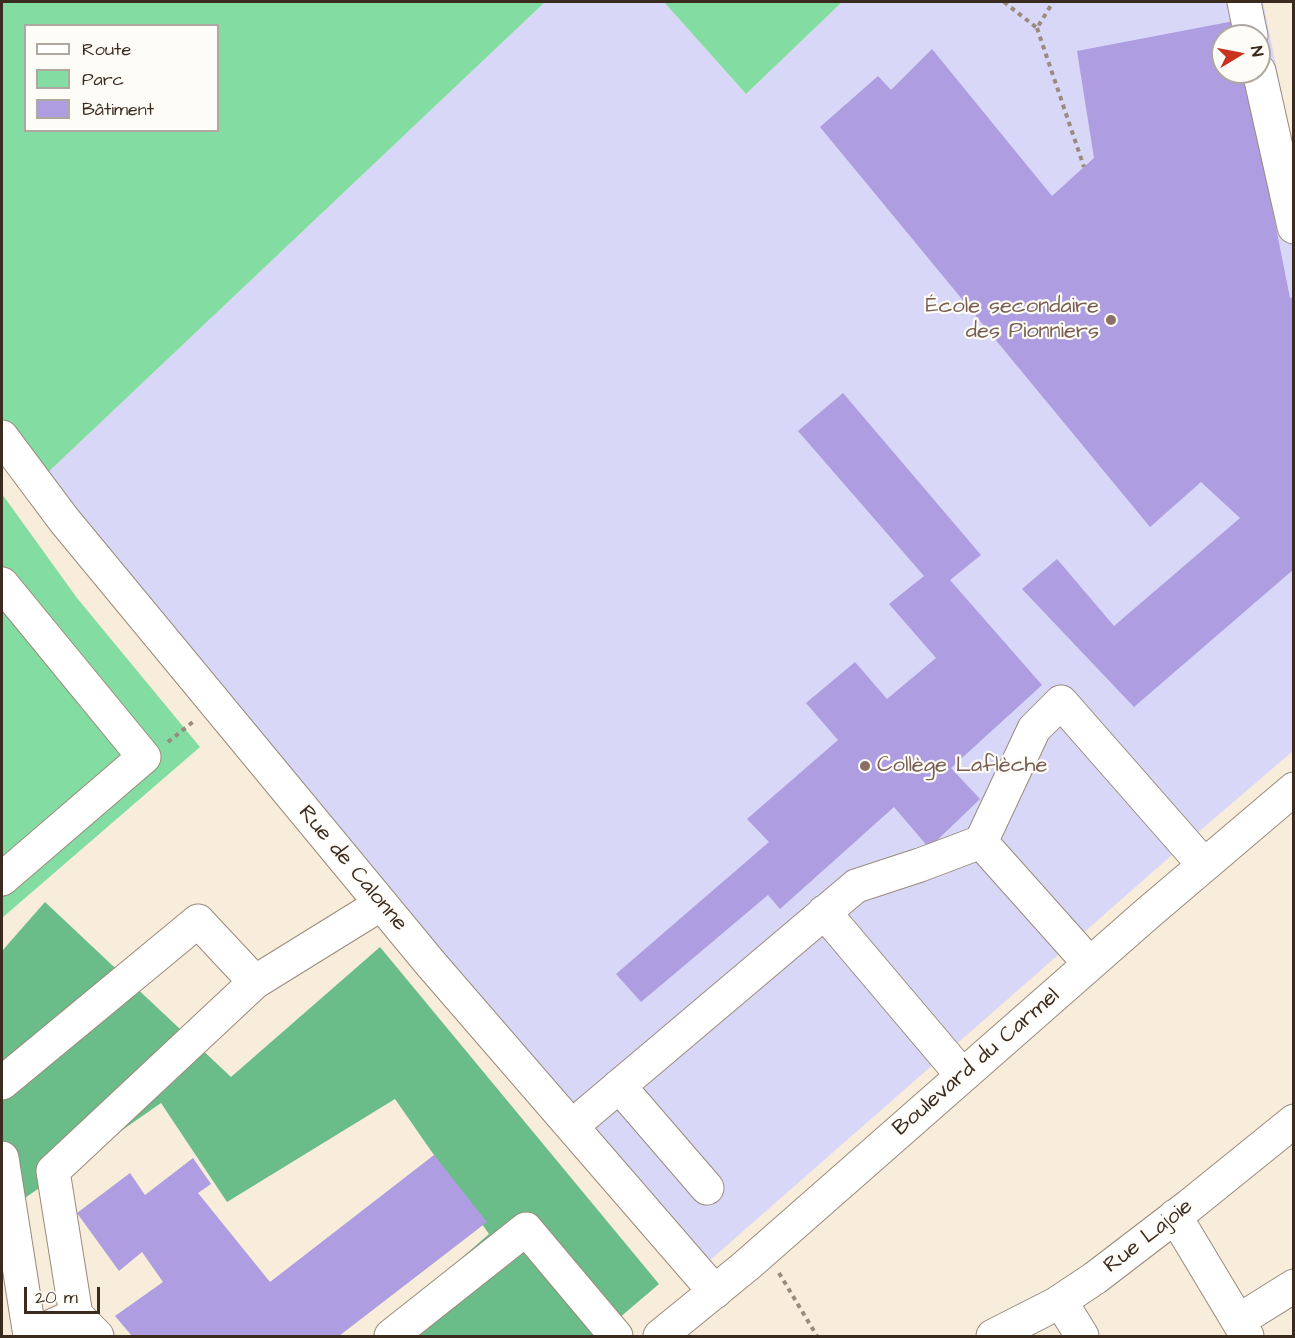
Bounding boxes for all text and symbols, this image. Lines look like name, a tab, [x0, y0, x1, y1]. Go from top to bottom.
legend	[24, 24, 219, 132]
north arrow	[1211, 24, 1271, 84]
text: Route	[82, 37, 131, 62]
text: N	[1245, 44, 1268, 58]
text: Parc	[82, 67, 124, 92]
text: Bâtiment	[82, 97, 154, 122]
place label: École secondaire des Pionniers	[925, 294, 1099, 346]
marker: École secondaire des Pionniers	[1104, 313, 1118, 327]
place label: Collège Laflèche	[877, 753, 1047, 779]
marker: Collège Laflèche	[858, 759, 872, 773]
street label: Rue de Calonne	[292, 801, 412, 937]
street label: Boulevard du Carmel	[888, 983, 1066, 1143]
street label: Rue Lajoie	[1099, 1194, 1199, 1280]
scale bar	[27, 1275, 104, 1313]
text: 20 m	[35, 1285, 78, 1310]

